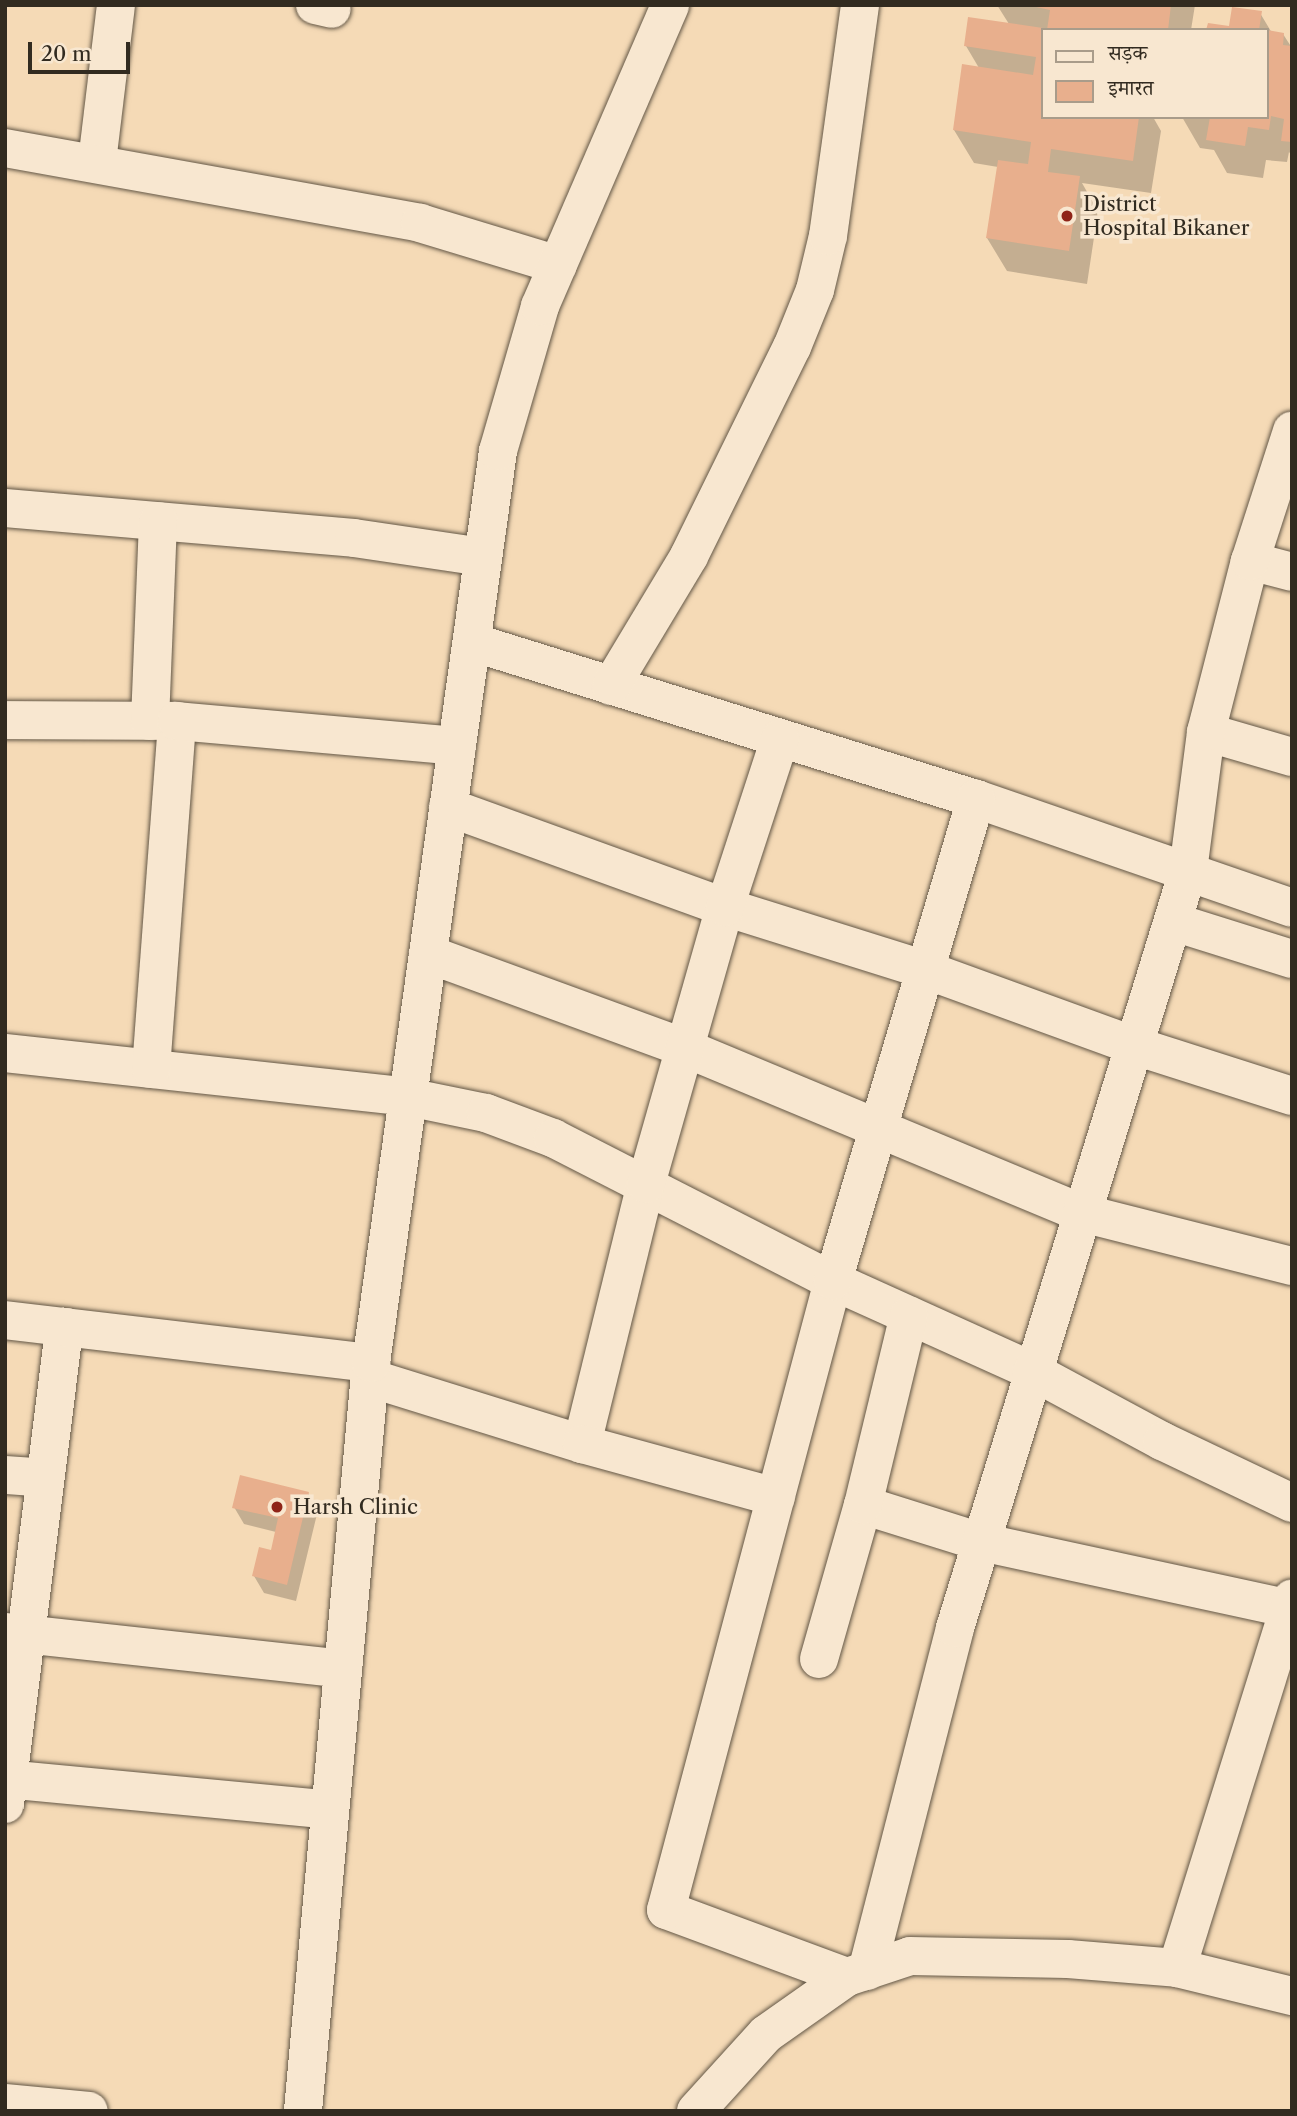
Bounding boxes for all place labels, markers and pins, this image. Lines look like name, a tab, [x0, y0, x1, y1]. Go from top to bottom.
place label: District Hospital Bikaner	[1083, 191, 1250, 241]
marker: District Hospital Bikaner	[1057, 206, 1077, 226]
place label: Harsh Clinic	[293, 1494, 418, 1520]
marker: Harsh Clinic	[267, 1497, 287, 1517]

